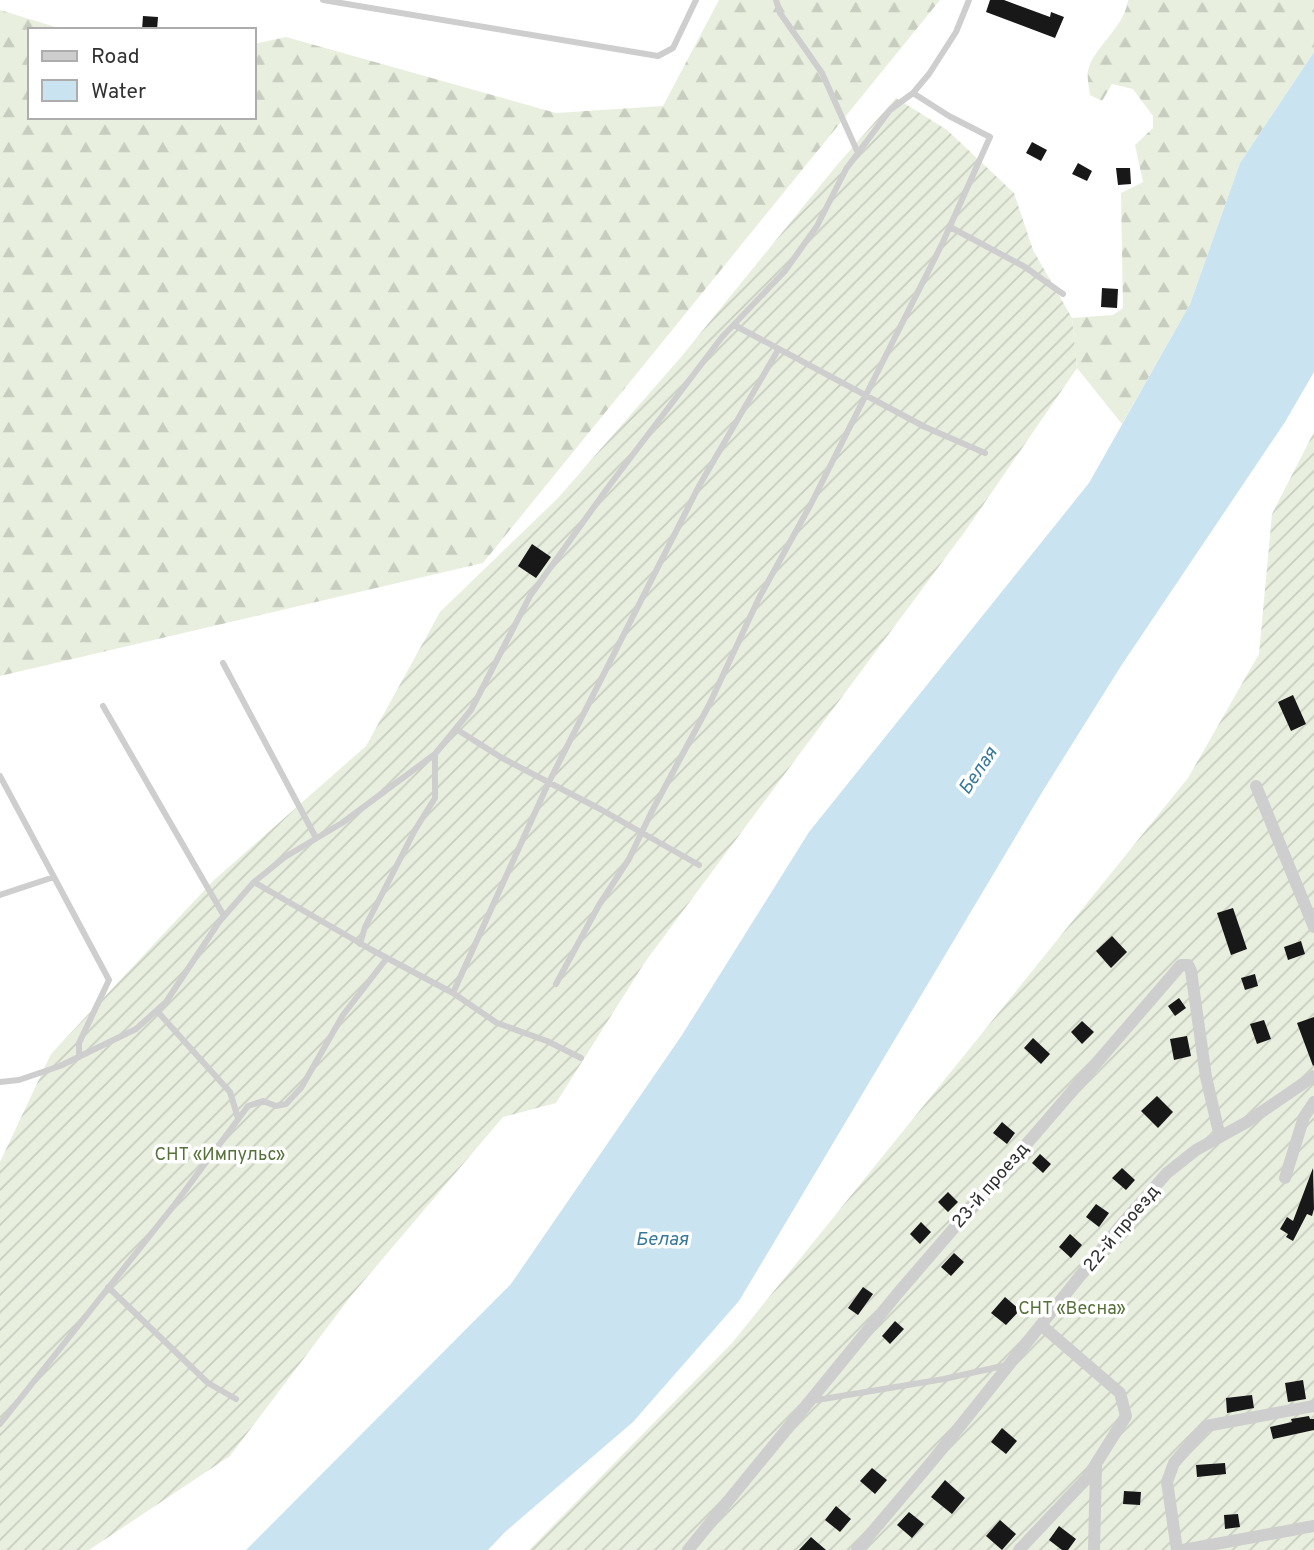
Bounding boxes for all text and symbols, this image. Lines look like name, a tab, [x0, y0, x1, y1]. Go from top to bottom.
legend	[28, 28, 256, 119]
text: Road	[91, 44, 140, 71]
text: Water	[91, 79, 146, 106]
water label: Белая	[954, 742, 1004, 800]
street label: 23-й проезд	[948, 1138, 1035, 1234]
park label: СНТ «Импульс»	[155, 1144, 285, 1167]
street label: 22-й проезд	[1079, 1181, 1165, 1277]
water label: Белая	[636, 1228, 690, 1252]
park label: СНТ «Весна»	[1018, 1298, 1126, 1321]

